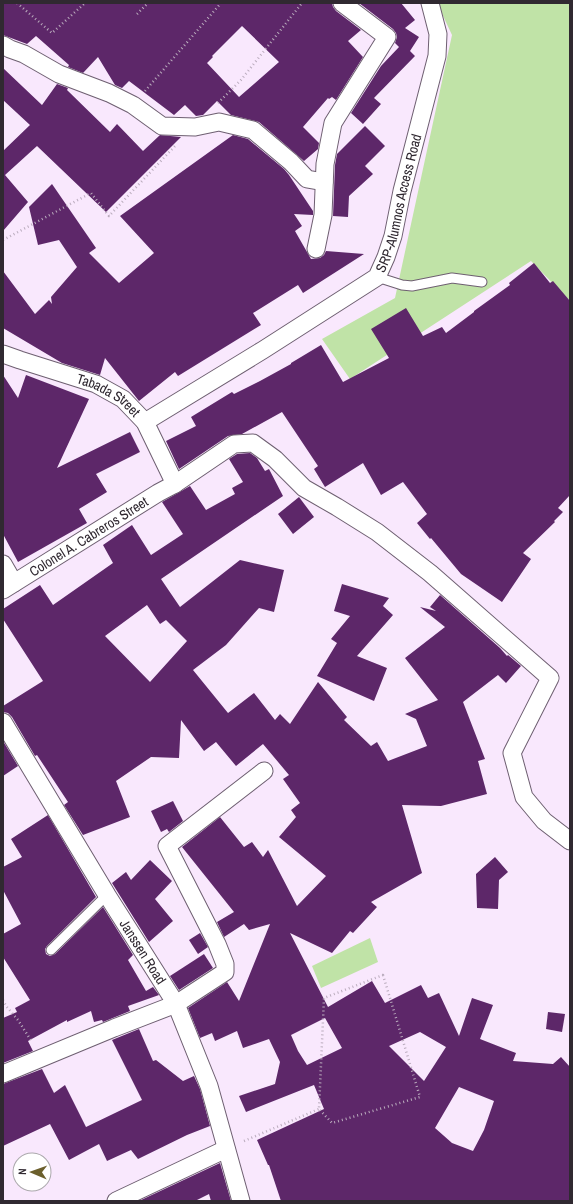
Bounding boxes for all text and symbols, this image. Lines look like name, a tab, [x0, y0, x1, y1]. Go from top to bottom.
street label: SRP-Alumnos Access Road	[371, 132, 425, 275]
street label: Tabada Street	[75, 370, 144, 421]
street label: Colonel A. Cabreros Street	[26, 493, 151, 580]
street label: Janssen Road	[116, 916, 170, 988]
north arrow	[12, 1152, 52, 1192]
text: N	[15, 1168, 29, 1175]

